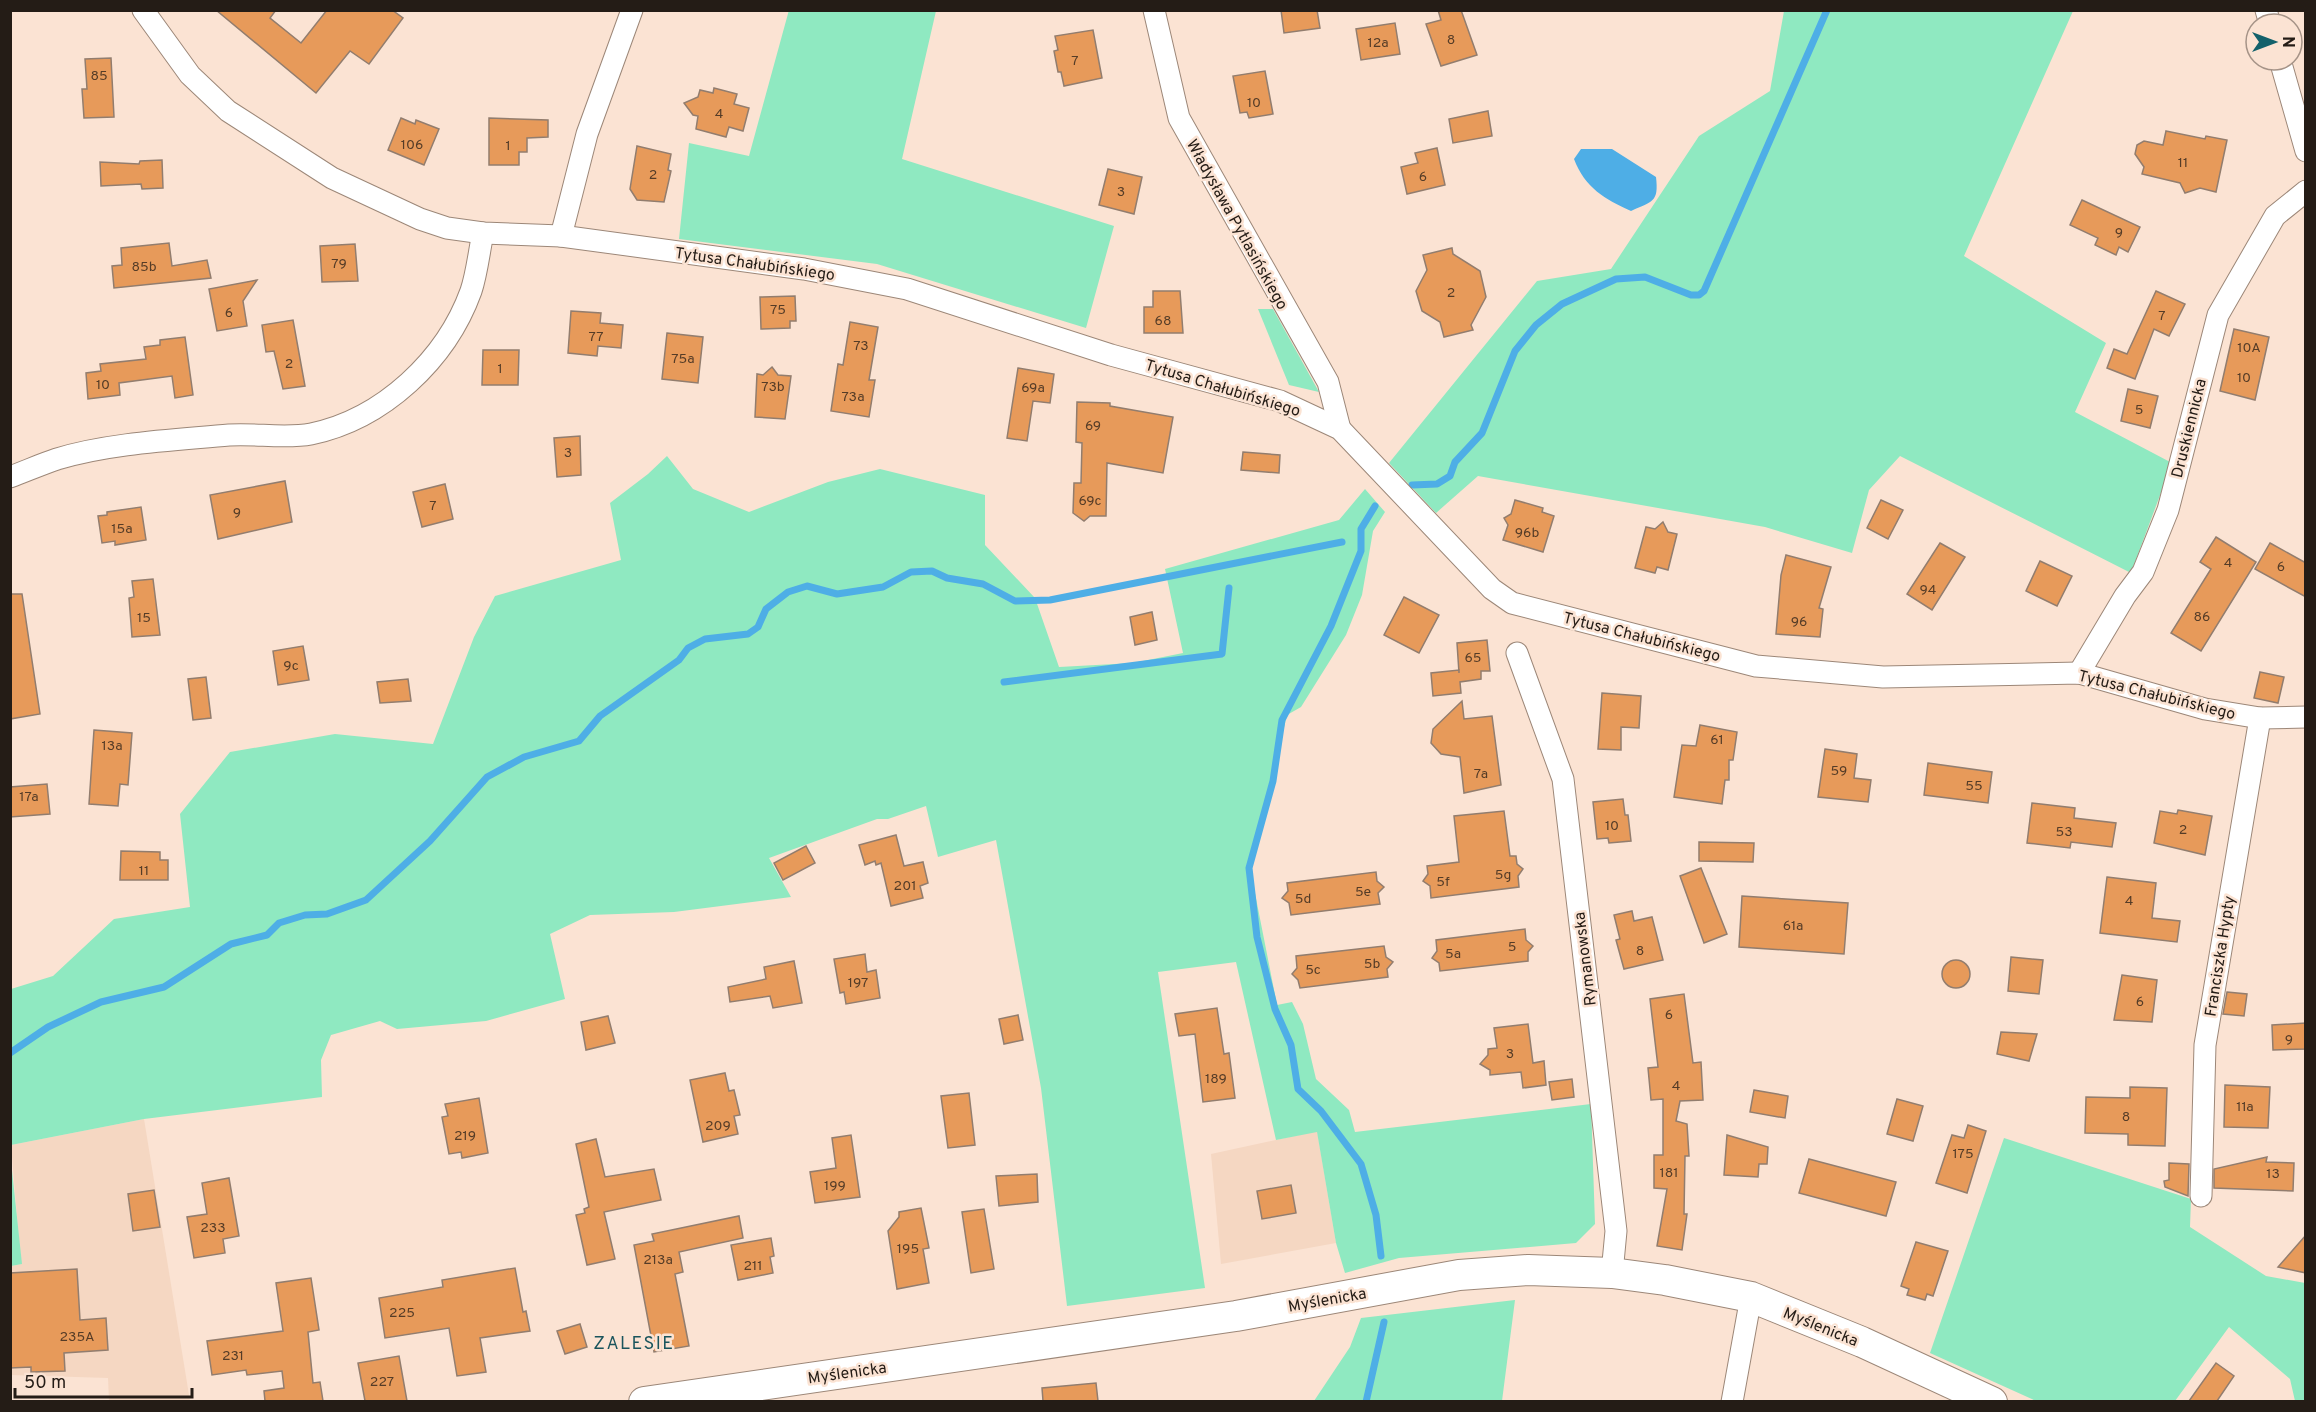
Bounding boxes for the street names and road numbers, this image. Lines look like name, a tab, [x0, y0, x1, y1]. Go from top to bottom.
street label: Władysława Pytlasińskiego	[1181, 136, 1292, 314]
street label: Tytusa Chałubińskiego	[673, 244, 836, 286]
street label: Tytusa Chałubińskiego	[1142, 356, 1303, 422]
street label: Druskiennicka	[2168, 377, 2212, 480]
street label: Tytusa Chałubińskiego	[1561, 609, 1722, 667]
street label: Tytusa Chałubińskiego	[2076, 667, 2237, 725]
street label: Franciszka Hypty	[2202, 894, 2240, 1018]
street label: Rymanowska	[1570, 911, 1602, 1007]
street label: Myślenicka	[1287, 1284, 1368, 1318]
street label: Myślenicka	[1780, 1304, 1861, 1352]
street label: Myślenicka	[807, 1359, 888, 1389]

